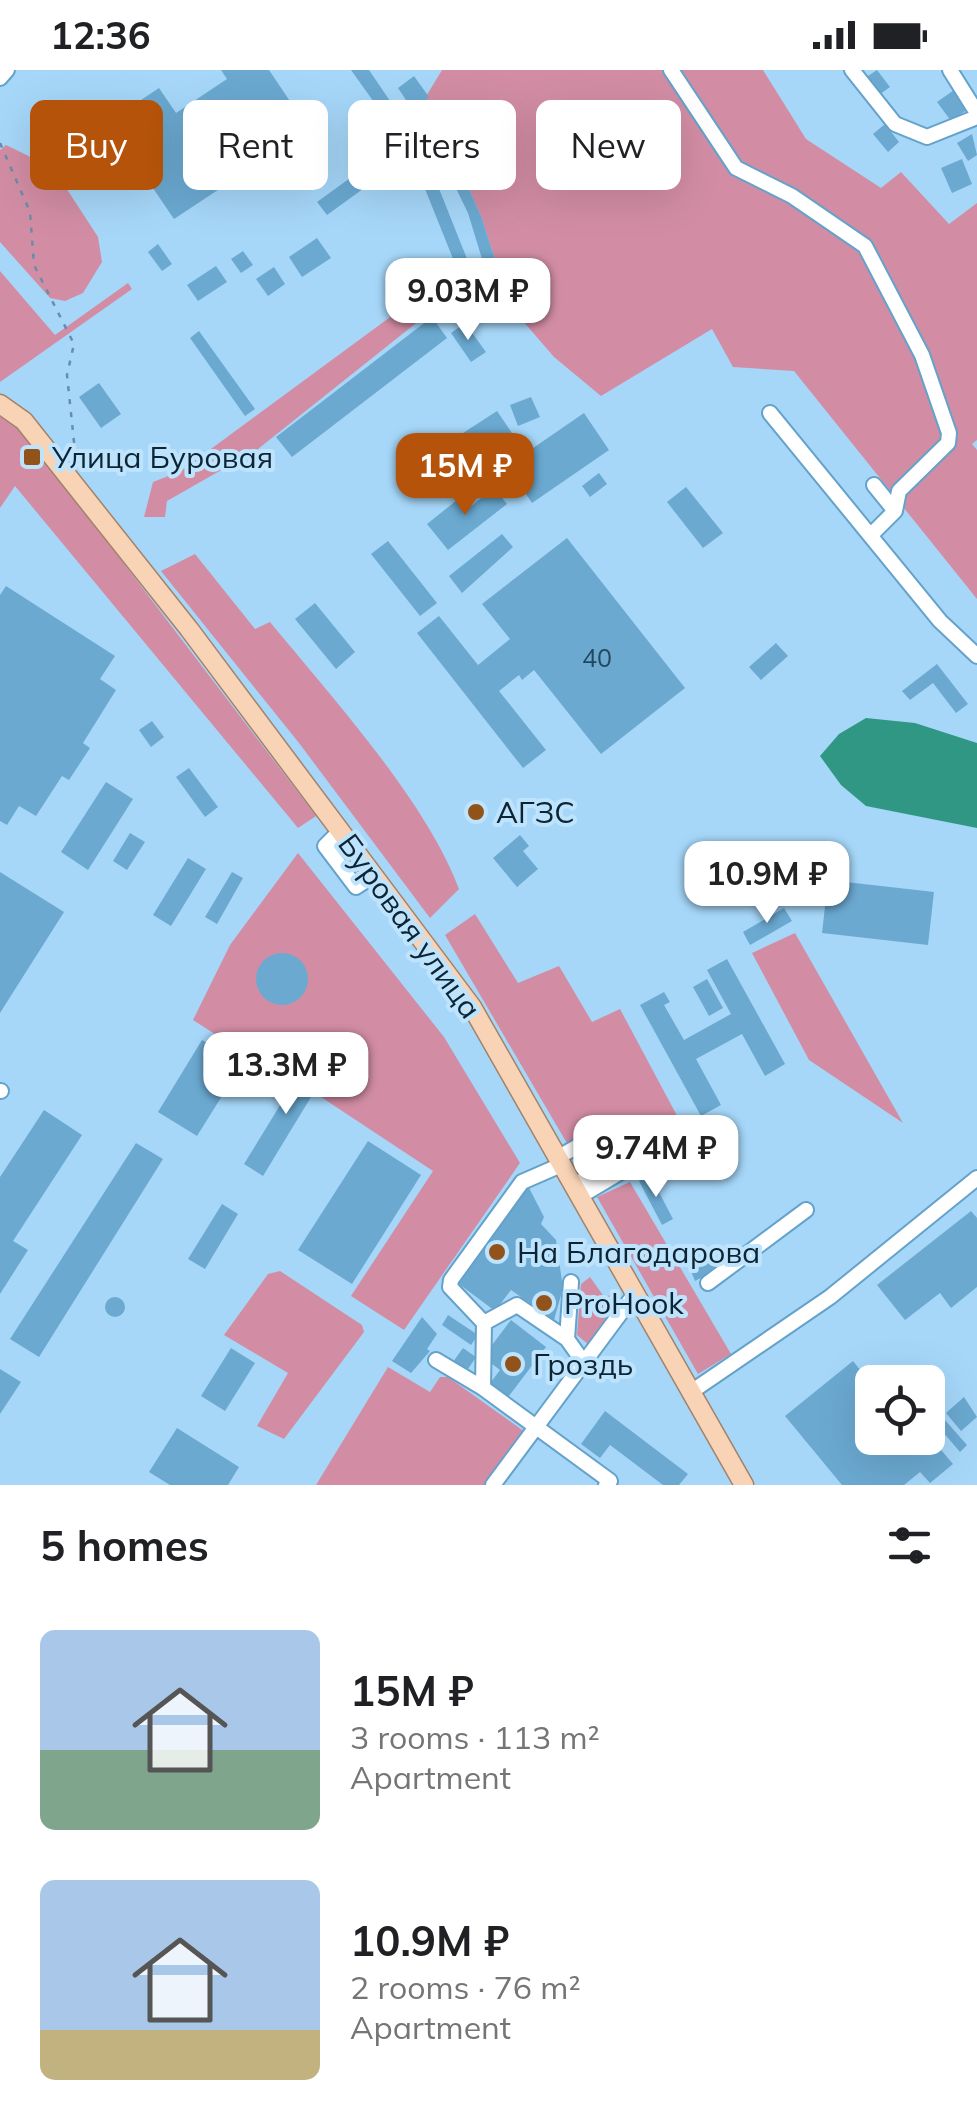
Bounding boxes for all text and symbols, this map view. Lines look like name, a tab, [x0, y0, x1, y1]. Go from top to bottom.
text: 12:36	[50, 11, 151, 59]
chip: Buy	[30, 100, 163, 190]
chip: Rent	[183, 100, 328, 190]
chip: Filters	[348, 100, 516, 190]
chip: New	[536, 100, 681, 190]
pin: 9.03M ₽	[376, 258, 560, 343]
text: 9.03M ₽	[407, 270, 529, 310]
pin: 15M ₽	[395, 433, 535, 518]
place label: Улица Буровая	[51, 438, 273, 476]
text: 15M ₽	[418, 445, 512, 485]
marker: Улица Буровая	[21, 446, 43, 468]
house number: 40	[582, 642, 612, 673]
place label: АГЗС	[496, 793, 575, 831]
marker: АГЗС	[465, 801, 487, 823]
street label: Буровая улица	[330, 826, 490, 1026]
pin: 10.9M ₽	[675, 841, 859, 926]
text: 10.9M ₽	[706, 853, 828, 893]
pin: 13.3M ₽	[194, 1032, 378, 1117]
text: 13.3M ₽	[225, 1044, 347, 1084]
pin: 9.74M ₽	[564, 1115, 748, 1200]
text: 9.74M ₽	[595, 1127, 717, 1167]
place label: На Благодарова	[517, 1233, 760, 1271]
marker: На Благодарова	[486, 1241, 508, 1263]
place label: ProHook	[564, 1284, 684, 1322]
marker: ProHook	[533, 1292, 555, 1314]
place label: Гроздь	[533, 1345, 633, 1383]
marker: Гроздь	[502, 1353, 524, 1375]
map controls	[855, 1365, 945, 1455]
button: locate	[855, 1365, 945, 1455]
icon: filters	[882, 1518, 937, 1573]
text: 5 homes	[40, 1519, 209, 1572]
text: 15M ₽	[350, 1664, 474, 1717]
icon: home	[120, 1670, 240, 1790]
text: 3 rooms · 113 m²	[350, 1717, 600, 1757]
text: Apartment	[350, 1757, 511, 1797]
text: 10.9M ₽	[350, 1914, 509, 1967]
icon: home	[120, 1920, 240, 2040]
text: 2 rooms · 76 m²	[350, 1967, 581, 2007]
text: Apartment	[350, 2007, 511, 2047]

